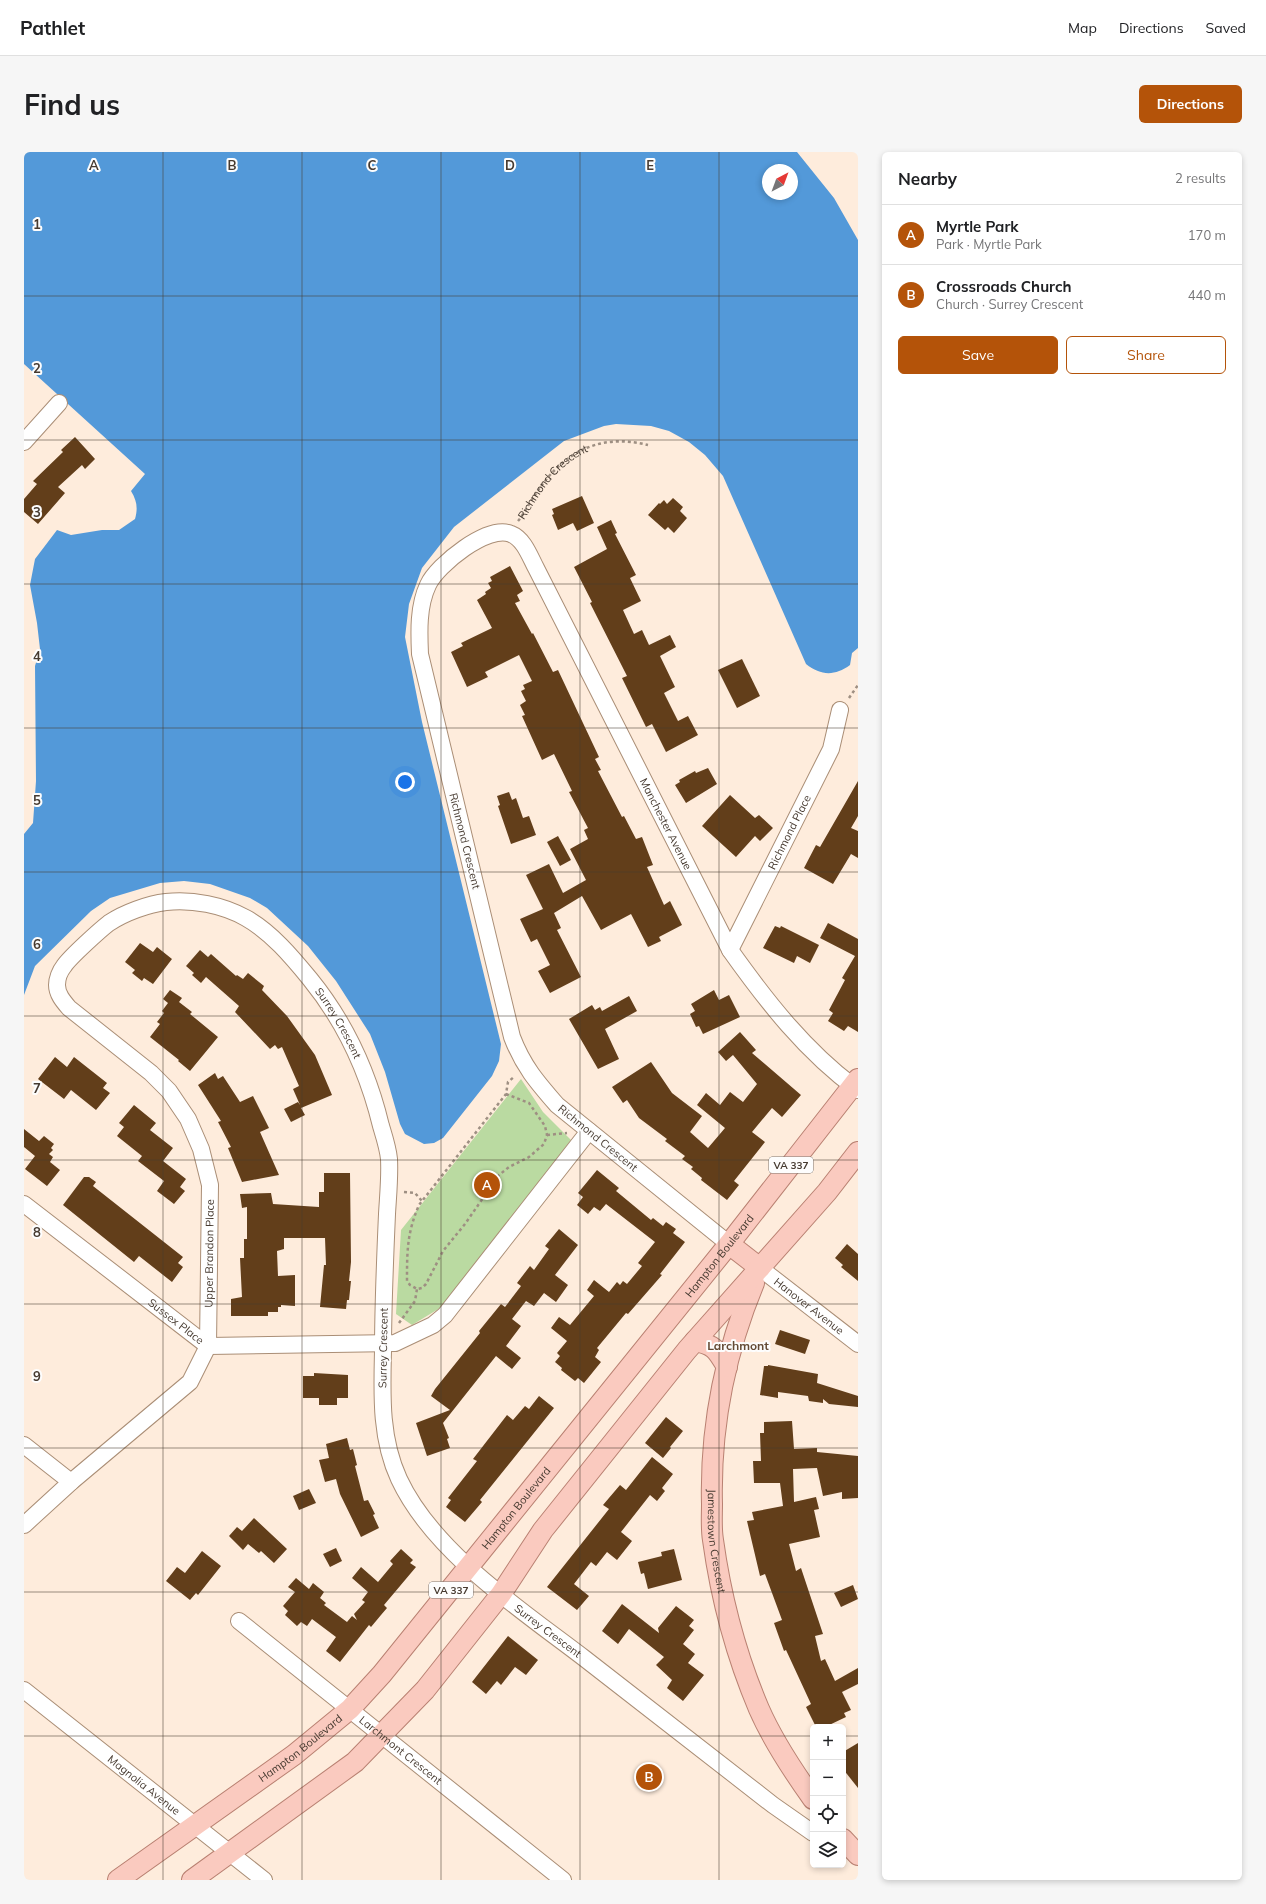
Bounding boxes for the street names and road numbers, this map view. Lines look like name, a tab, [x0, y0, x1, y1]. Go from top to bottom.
street label: Richmond Crescent	[515, 441, 590, 522]
street label: Manchester Avenue	[637, 776, 695, 872]
street label: Richmond Crescent	[446, 792, 484, 891]
street label: Richmond Place	[765, 792, 814, 872]
street label: Surrey Crescent	[312, 985, 365, 1061]
street label: Richmond Crescent	[555, 1102, 641, 1175]
road number: VA 337	[769, 1157, 813, 1173]
street label: Upper Brandon Place	[201, 1199, 217, 1308]
street label: Hampton Boulevard	[682, 1211, 757, 1300]
street label: Hanover Avenue	[771, 1275, 847, 1337]
street label: Sussex Place	[145, 1295, 207, 1347]
street label: Surrey Crescent	[375, 1308, 391, 1388]
street label: Hampton Boulevard	[478, 1464, 553, 1552]
street label: Jamestown Crescent	[705, 1489, 729, 1595]
road number: VA 337	[429, 1582, 473, 1598]
street label: Surrey Crescent	[512, 1601, 584, 1661]
street label: Hampton Boulevard	[256, 1711, 345, 1785]
street label: Larchmont Crescent	[356, 1713, 445, 1788]
street label: Magnolia Avenue	[105, 1752, 183, 1818]

